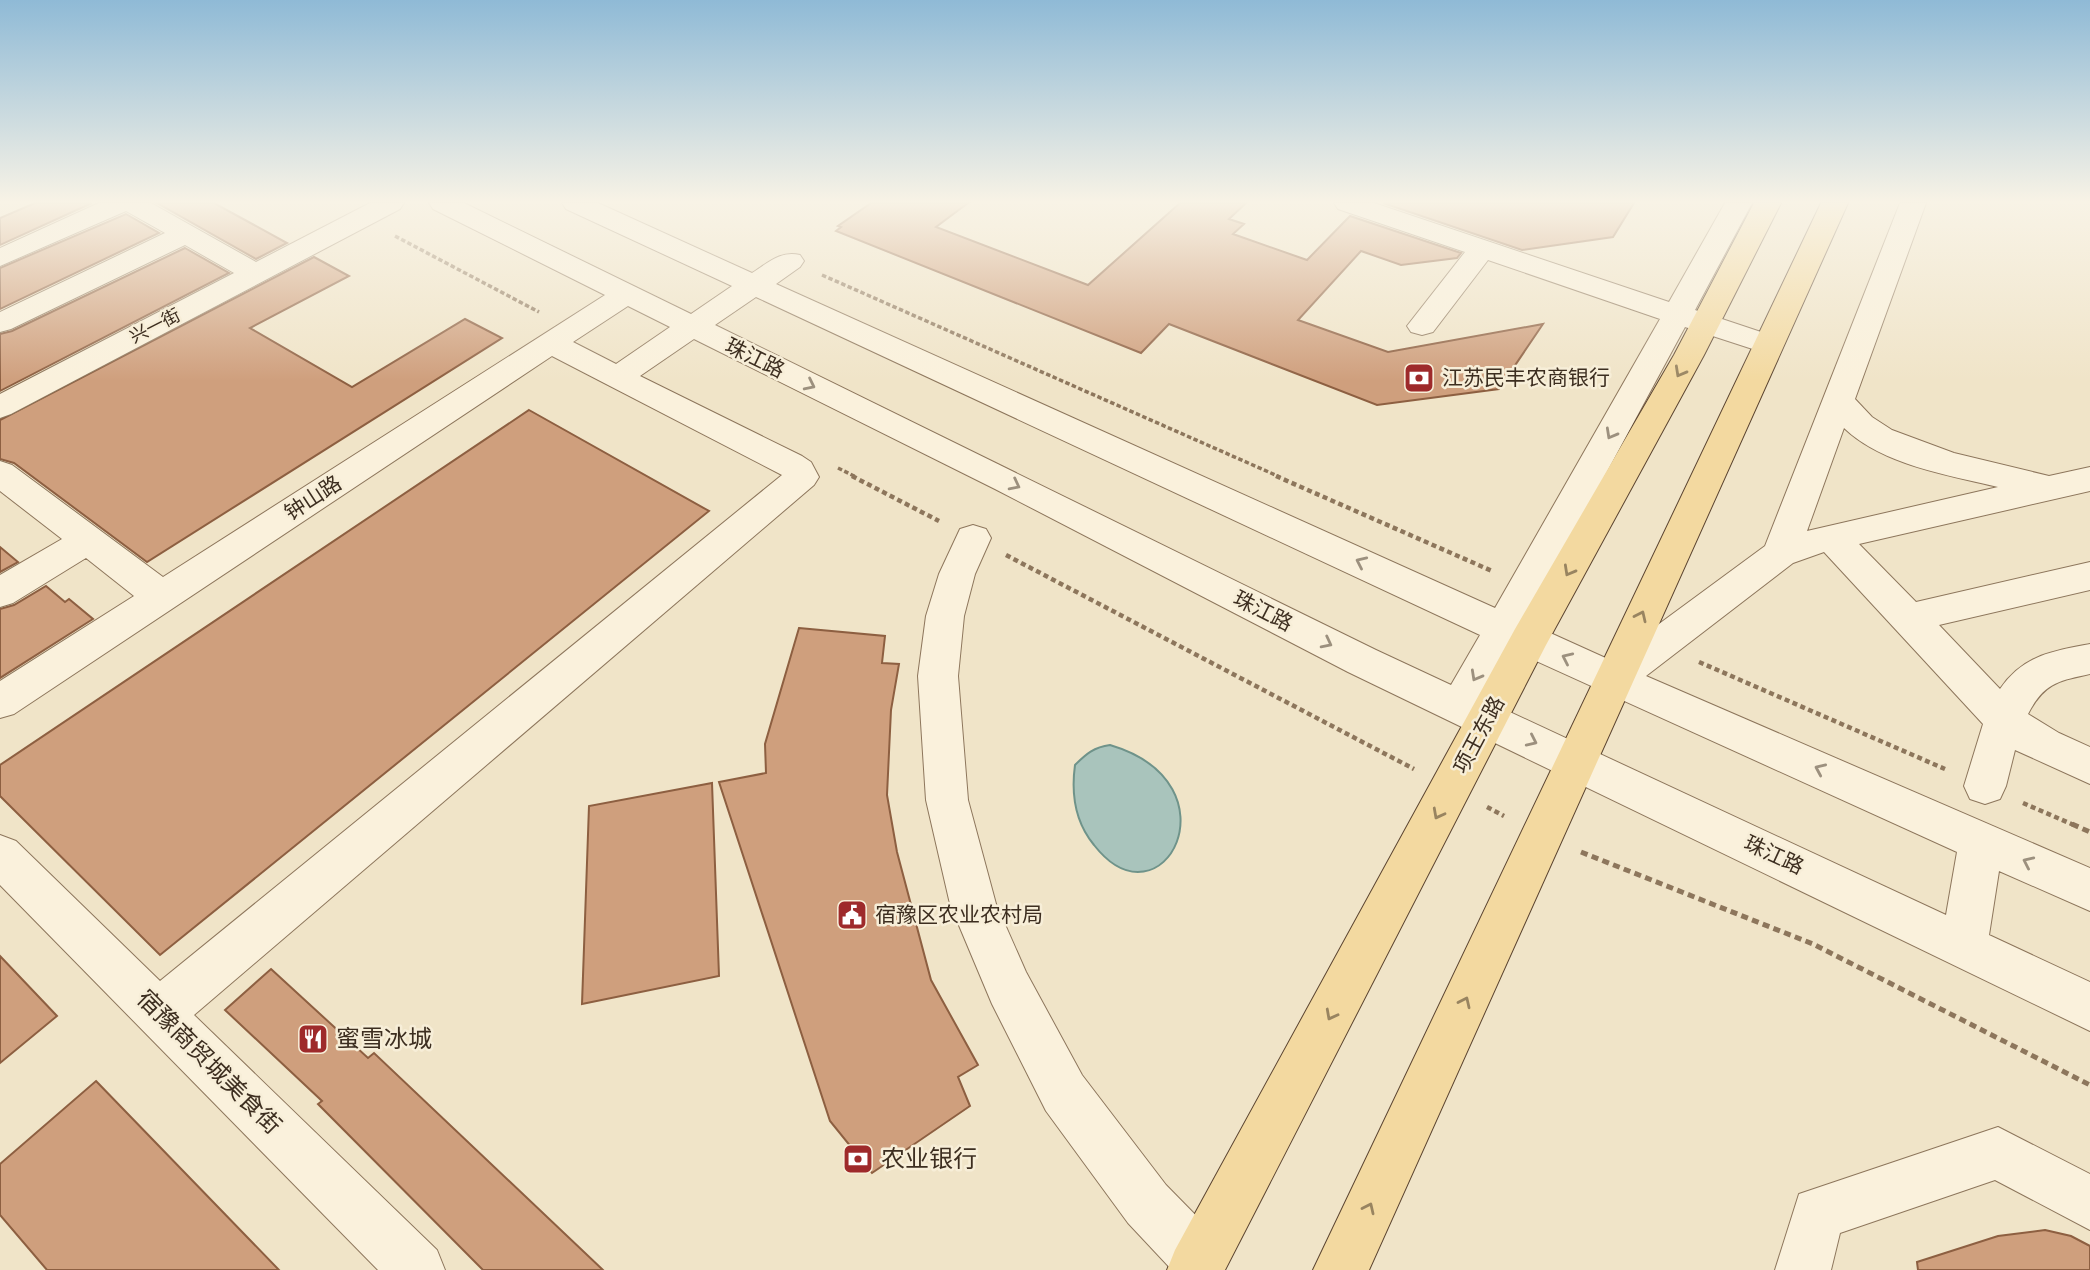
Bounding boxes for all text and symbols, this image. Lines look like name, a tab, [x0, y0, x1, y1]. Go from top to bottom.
street label: 兴一街	[126, 304, 184, 347]
street label: 珠江路	[721, 333, 789, 383]
bank icon: 江苏民丰农商银行	[1402, 361, 1436, 395]
one-way arrow	[1675, 365, 1688, 378]
place label: 江苏民丰农商银行	[1442, 366, 1610, 390]
one-way arrow	[803, 377, 815, 391]
one-way arrow	[1605, 427, 1619, 440]
street label: 钟山路	[280, 471, 346, 525]
one-way arrow	[1008, 477, 1020, 491]
one-way arrow	[1356, 557, 1368, 571]
one-way arrow	[1564, 564, 1577, 576]
street label: 珠江路	[1229, 586, 1297, 636]
one-way arrow	[1633, 611, 1647, 623]
one-way arrow	[1320, 635, 1332, 649]
one-way arrow	[1562, 652, 1574, 666]
one-way arrow	[1471, 669, 1484, 681]
street label: 项王东路	[1449, 692, 1509, 778]
one-way arrow	[1525, 733, 1538, 747]
one-way arrow	[1815, 763, 1827, 777]
one-way arrow	[1433, 807, 1446, 820]
street label: 珠江路	[1740, 831, 1808, 879]
one-way arrow	[2023, 856, 2035, 870]
public building icon: 宿豫区农业农村局	[835, 898, 869, 932]
place label: 宿豫区农业农村局	[875, 903, 1043, 927]
street label: 宿豫商贸城美食街	[131, 984, 287, 1140]
one-way arrow	[1457, 996, 1471, 1009]
one-way arrow	[1326, 1008, 1339, 1020]
restaurant icon: 蜜雪冰城	[296, 1022, 330, 1056]
place label: 蜜雪冰城	[336, 1025, 432, 1053]
bank icon: 农业银行	[841, 1142, 875, 1176]
place label: 农业银行	[881, 1145, 977, 1173]
one-way arrow	[1361, 1203, 1375, 1215]

